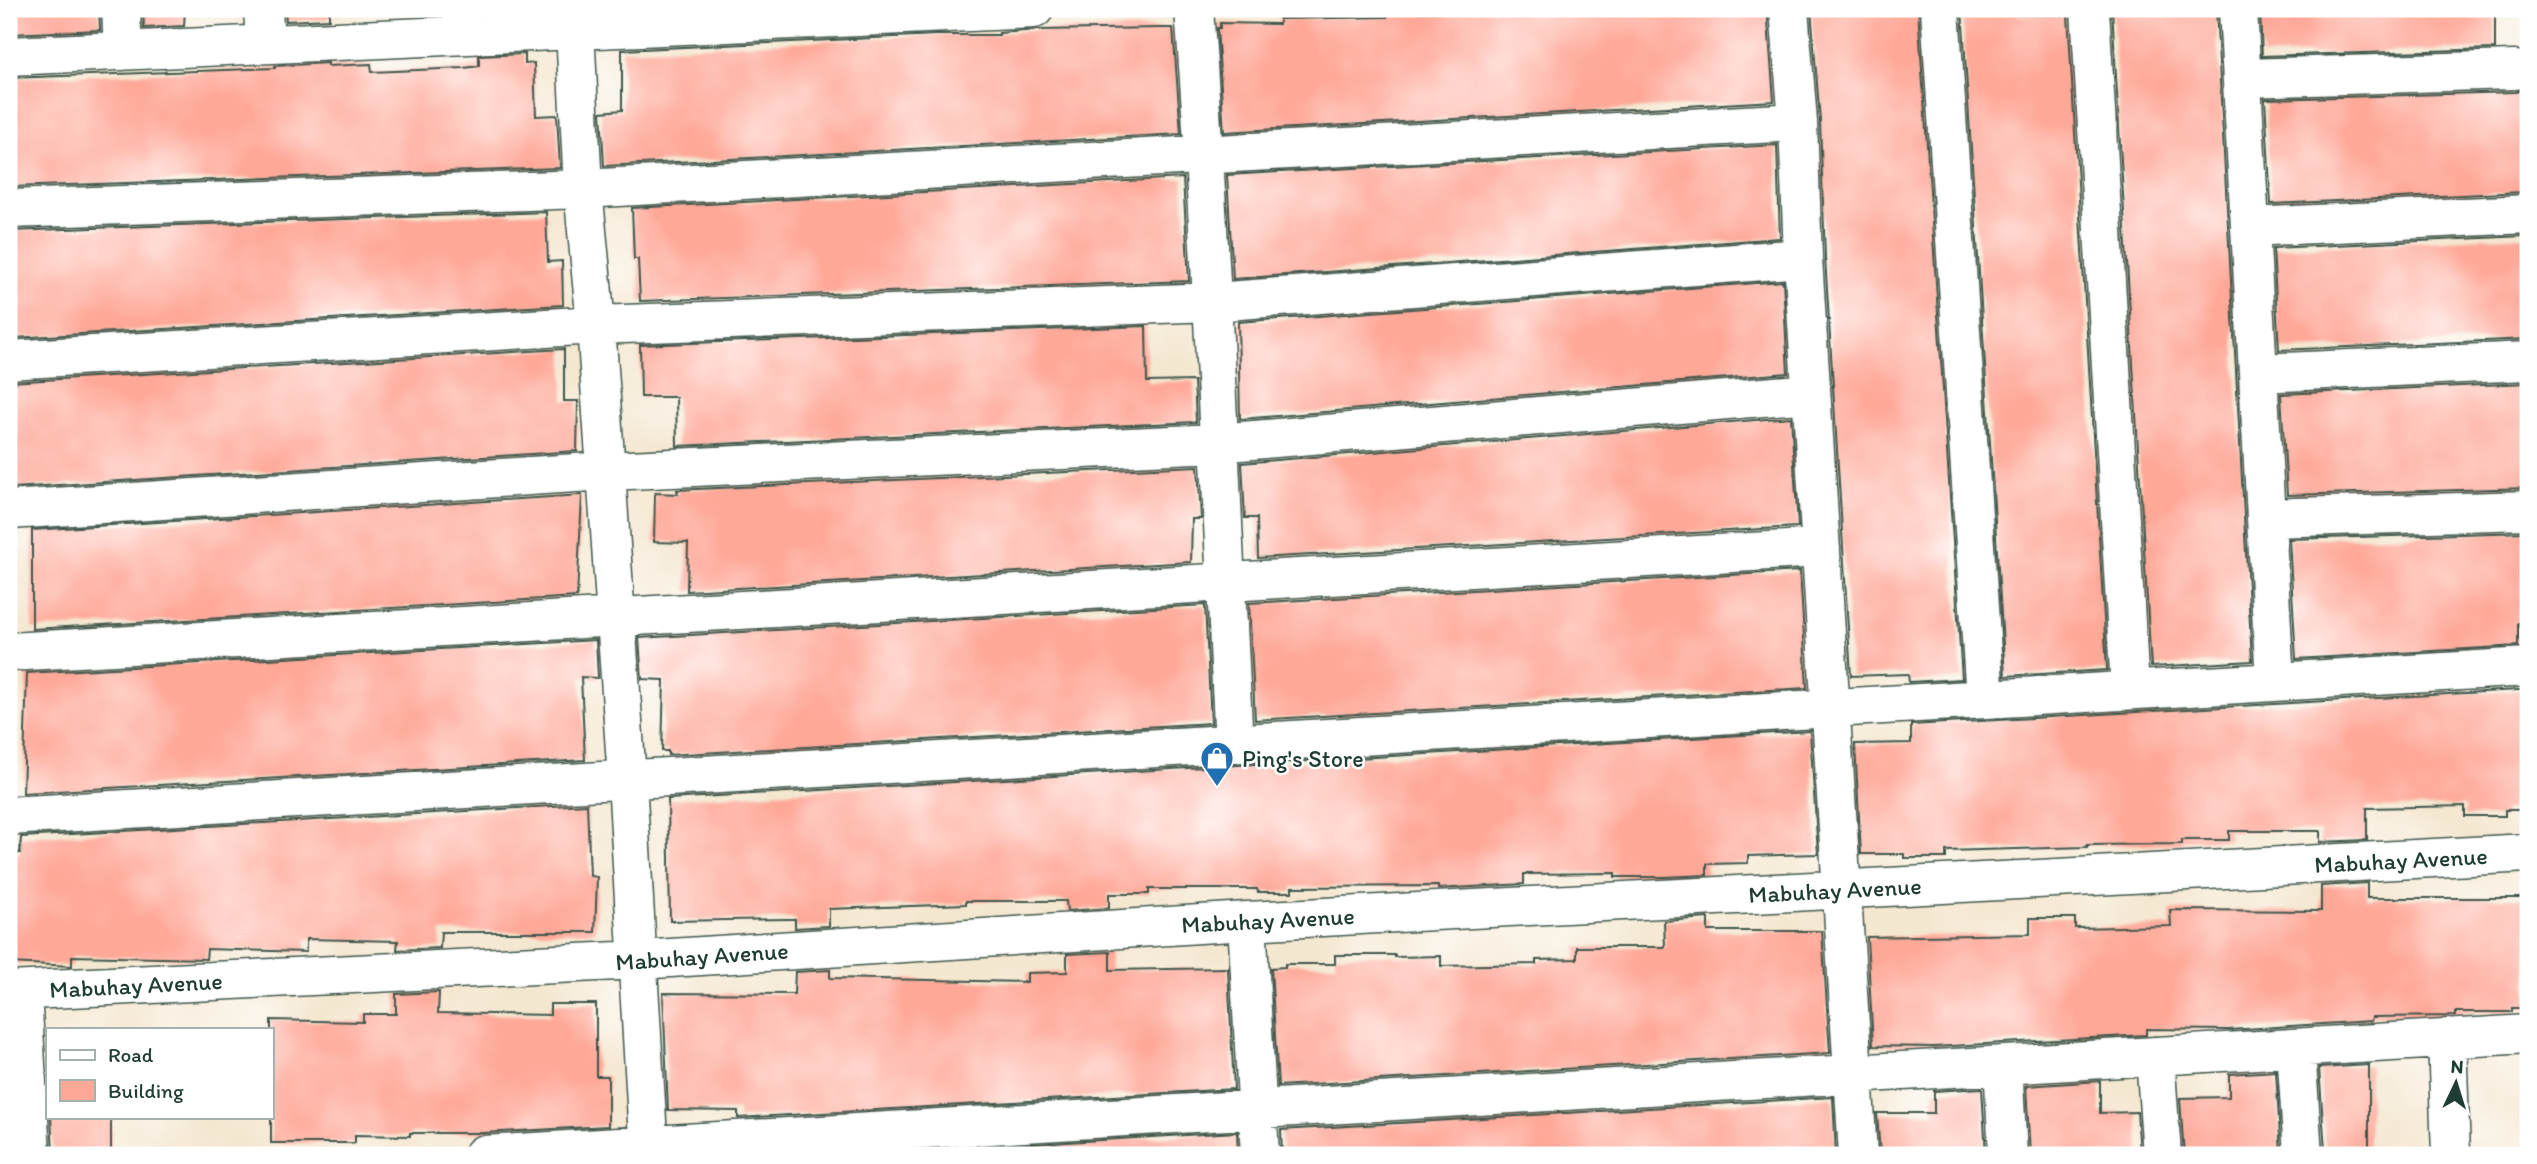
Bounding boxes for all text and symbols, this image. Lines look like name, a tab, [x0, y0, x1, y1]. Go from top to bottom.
shop icon: Ping's Store	[1198, 739, 1236, 788]
place label: Ping's Store	[1242, 744, 1364, 773]
street label: Mabuhay Avenue	[2314, 841, 2488, 879]
street label: Mabuhay Avenue	[1748, 871, 1922, 909]
street label: Mabuhay Avenue	[1181, 901, 1355, 939]
street label: Mabuhay Avenue	[614, 935, 790, 977]
street label: Mabuhay Avenue	[49, 966, 223, 1004]
legend	[46, 1028, 273, 1118]
text: Road	[108, 1042, 154, 1067]
north arrow	[2422, 1048, 2492, 1118]
text: N	[2450, 1055, 2464, 1078]
text: Building	[108, 1078, 184, 1103]

